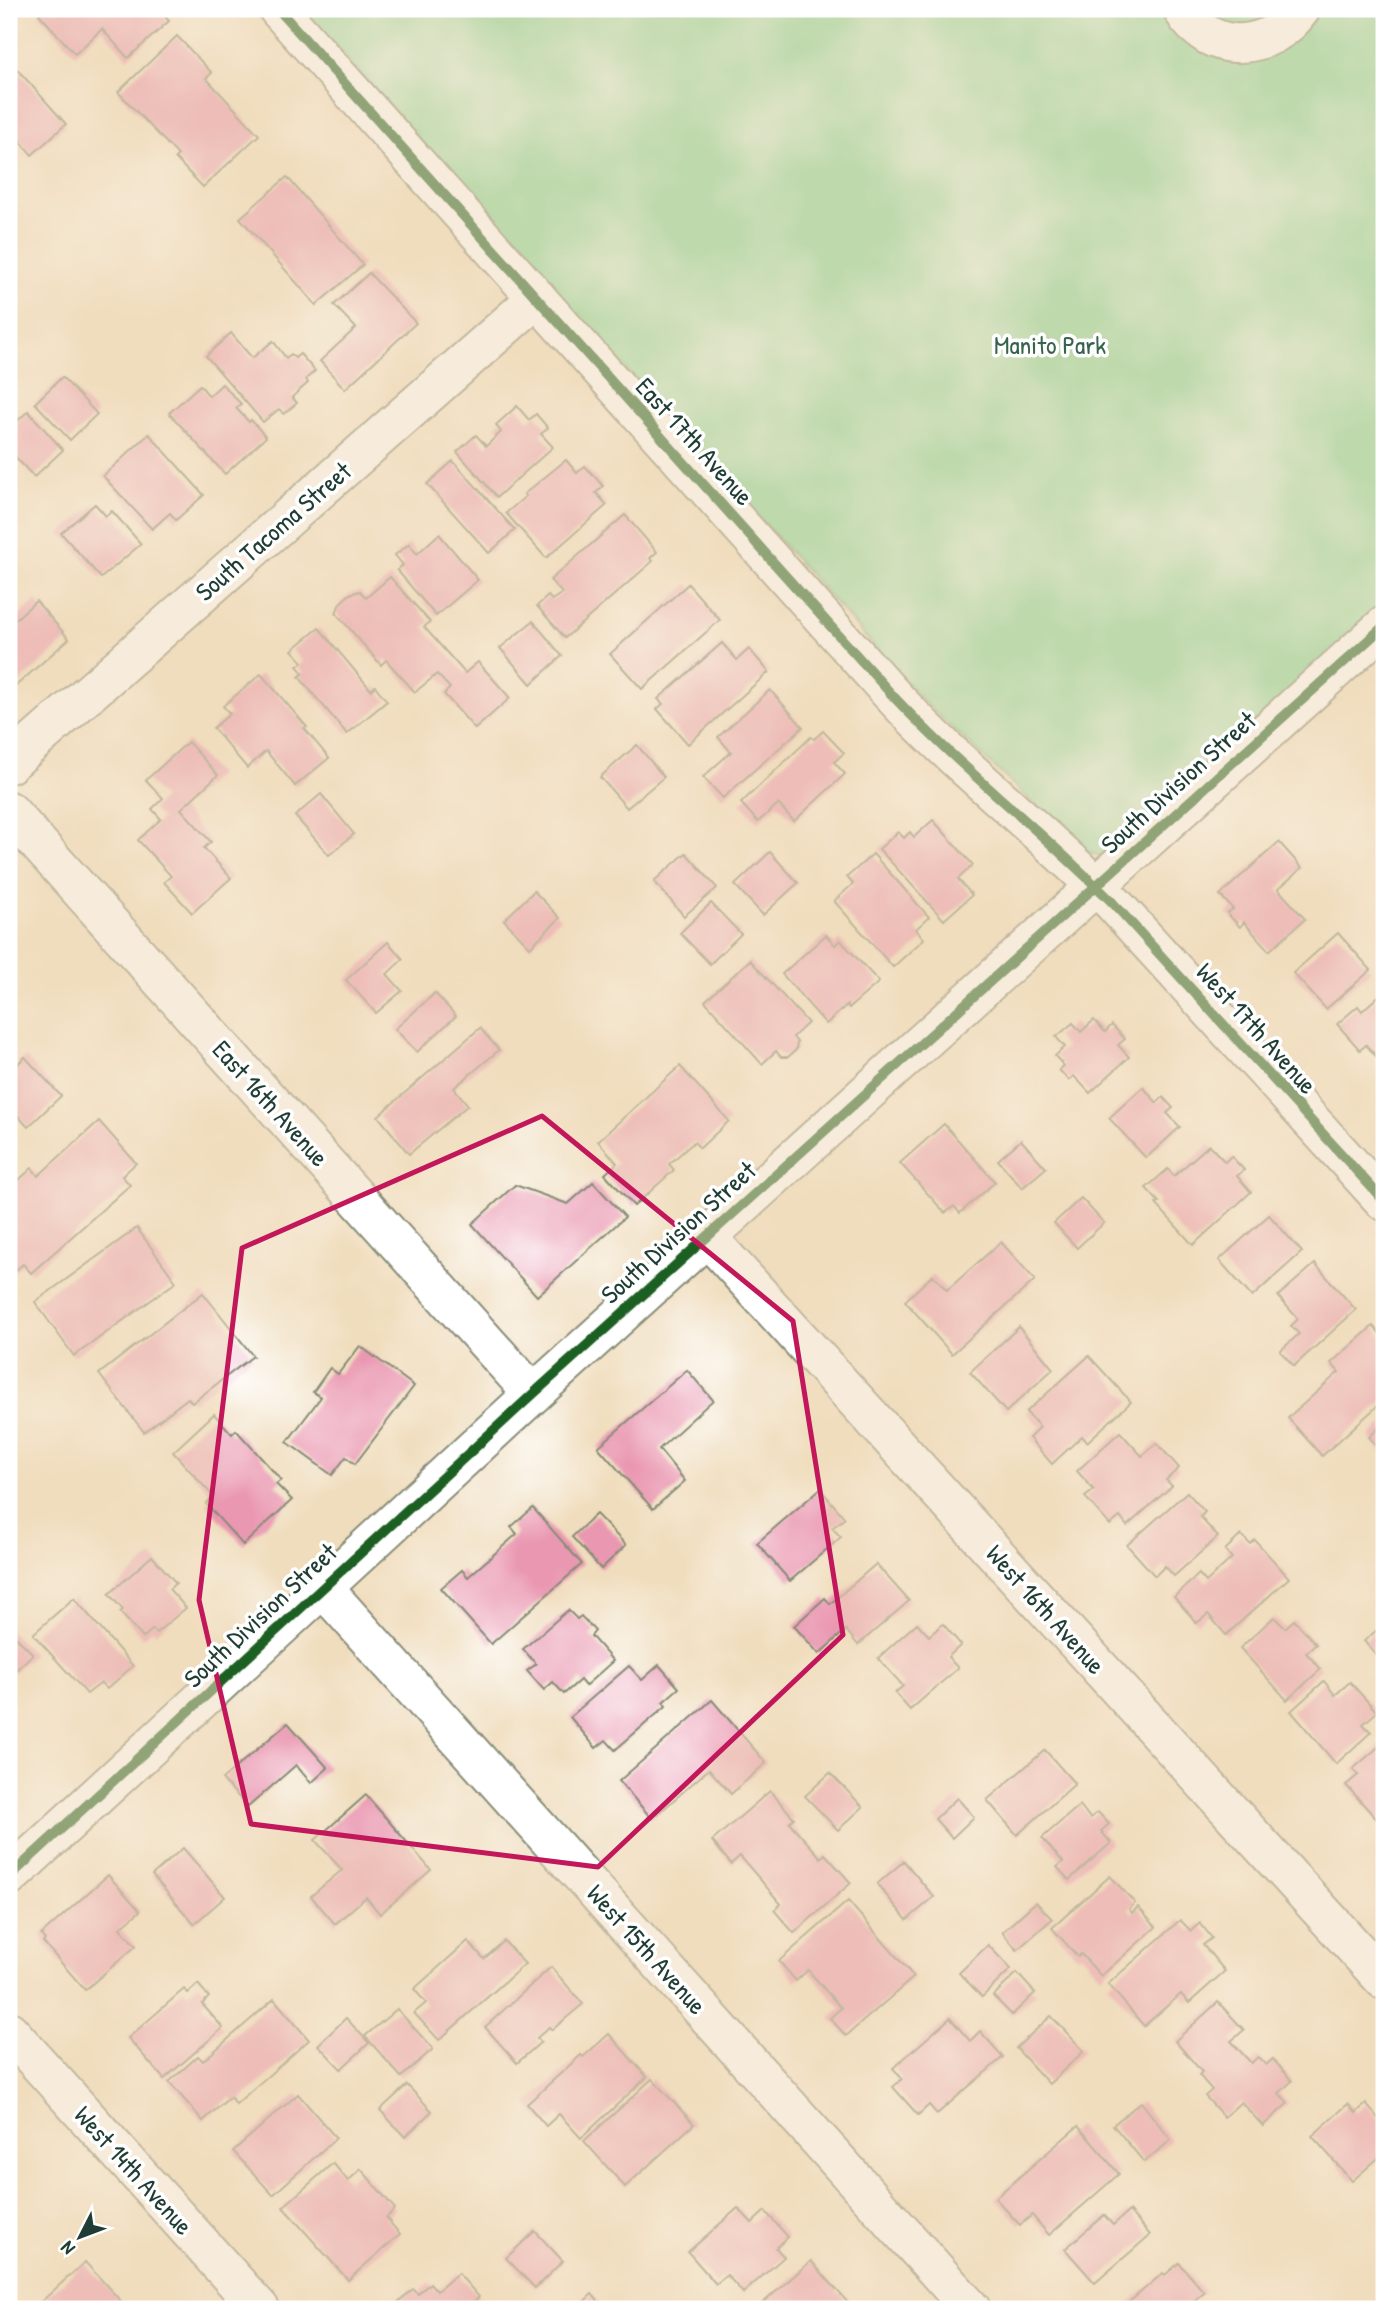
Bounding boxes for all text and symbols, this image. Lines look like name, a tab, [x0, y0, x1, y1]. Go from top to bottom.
park label: Manito Park	[994, 327, 1106, 362]
street label: East 17th Avenue	[628, 370, 762, 512]
street label: South Tacoma Street	[188, 453, 359, 608]
street label: South Division Street	[1093, 702, 1264, 861]
street label: West 17th Avenue	[1189, 955, 1325, 1101]
street label: East 16th Avenue	[205, 1033, 337, 1173]
street label: South Division Street	[593, 1152, 764, 1311]
street label: South Division Street	[176, 1534, 345, 1695]
street label: West 16th Avenue	[978, 1537, 1114, 1681]
street label: West 15th Avenue	[579, 1877, 715, 2021]
street label: West 14th Avenue	[67, 2098, 201, 2242]
north arrow	[46, 2202, 116, 2272]
text: N	[54, 2236, 80, 2261]

